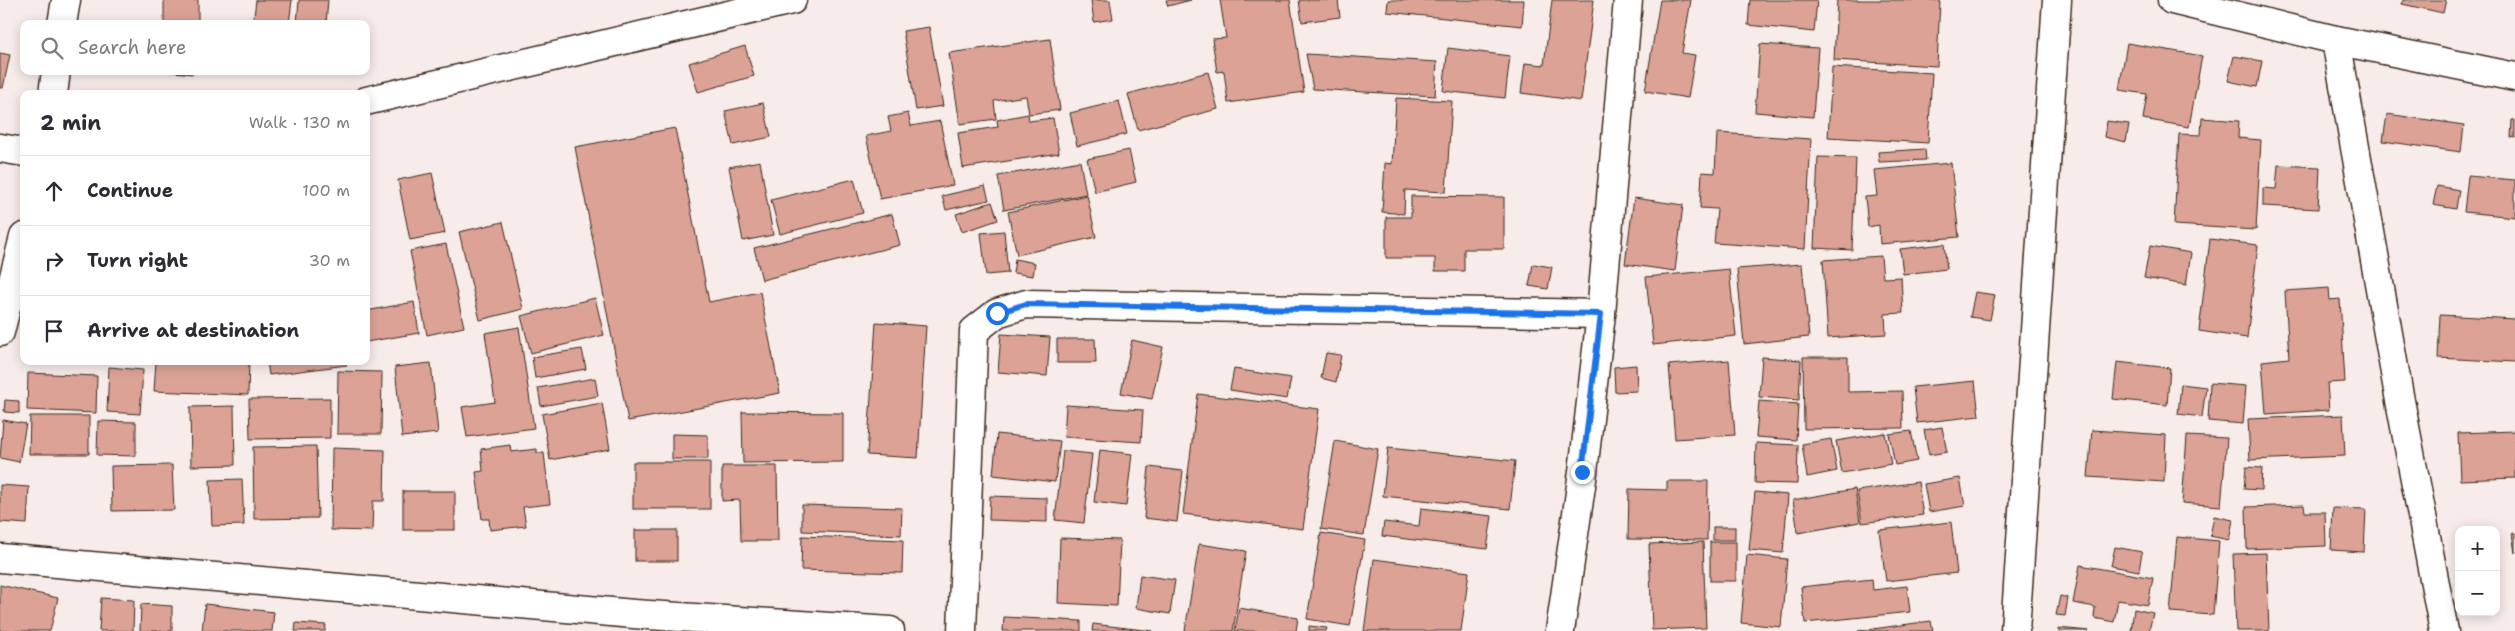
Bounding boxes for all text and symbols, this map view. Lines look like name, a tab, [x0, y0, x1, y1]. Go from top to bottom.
search box	[20, 20, 370, 75]
icon: search	[38, 34, 66, 62]
text: Search here	[78, 35, 187, 60]
text: 2 min	[40, 109, 101, 137]
text: Walk · 130 m	[249, 112, 350, 133]
icon: ahead	[40, 177, 68, 205]
text: Continue	[87, 178, 173, 203]
text: 100 m	[302, 180, 350, 201]
icon: right	[40, 247, 68, 275]
text: Turn right	[87, 248, 188, 273]
text: 30 m	[309, 250, 350, 271]
route start	[986, 302, 1009, 325]
icon: arrive	[40, 317, 68, 345]
text: Arrive at destination	[87, 318, 299, 343]
route end	[1571, 461, 1594, 484]
map controls	[2455, 526, 2500, 616]
button: +	[2455, 526, 2500, 571]
button: −	[2455, 571, 2500, 616]

